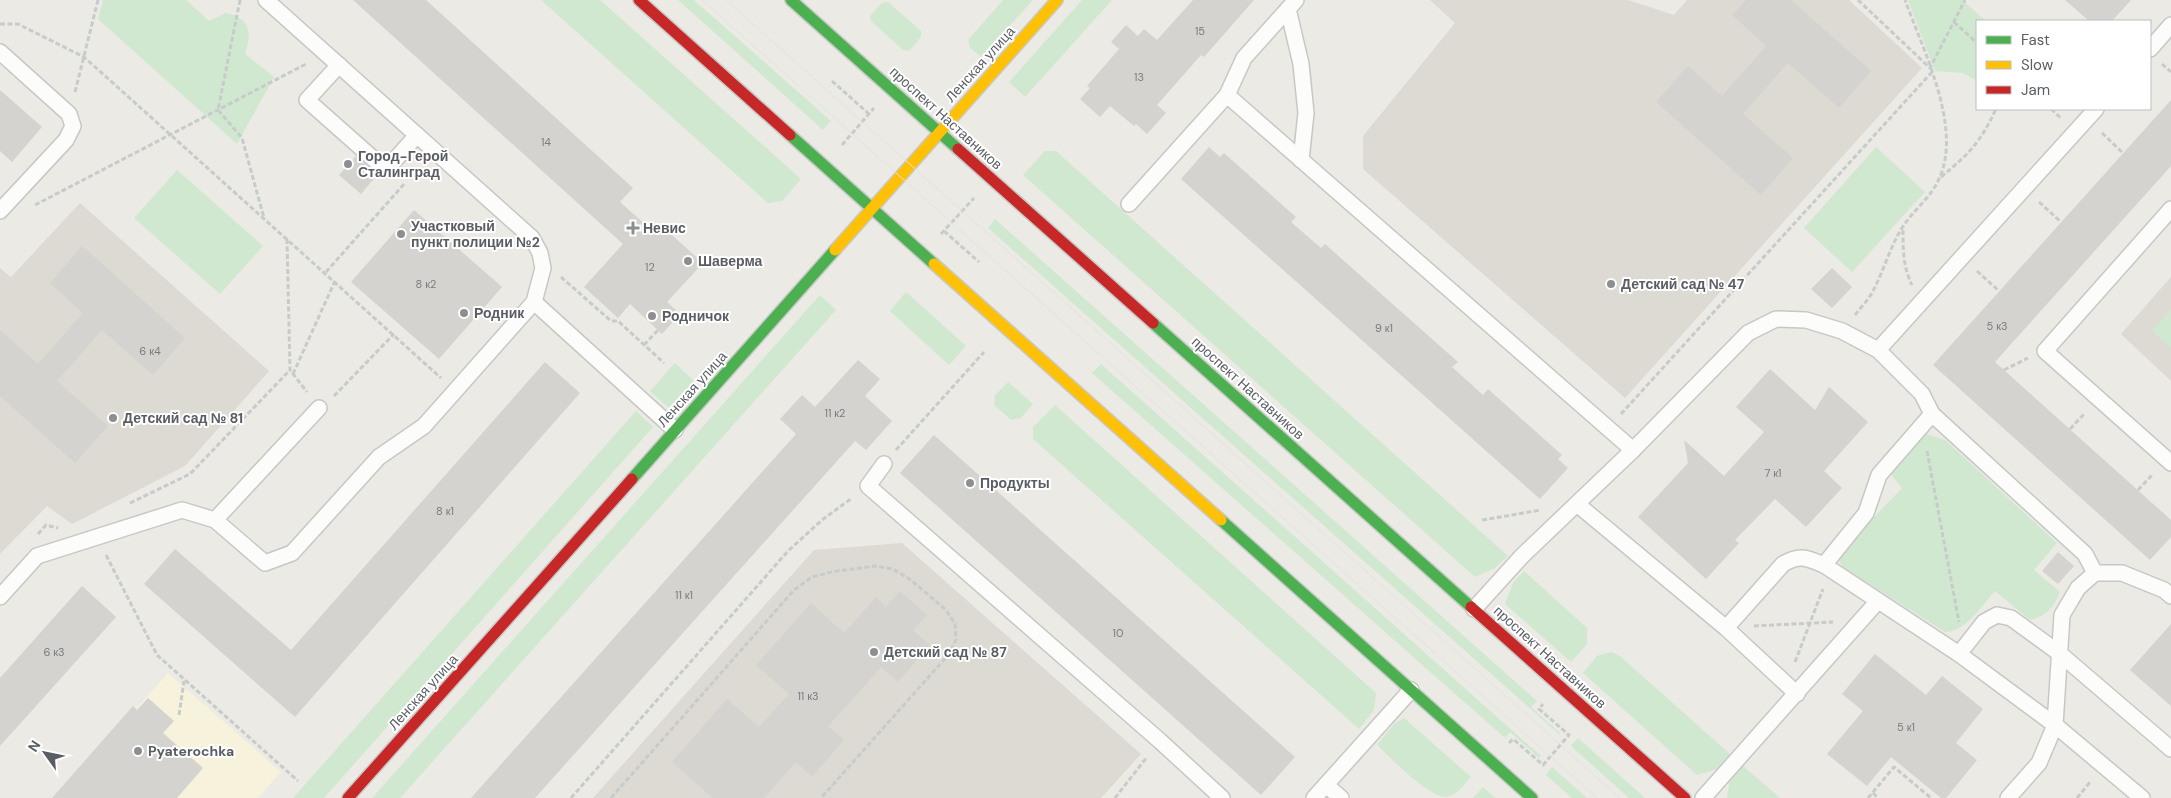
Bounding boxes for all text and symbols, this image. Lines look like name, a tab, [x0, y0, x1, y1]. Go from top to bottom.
legend	[1976, 20, 2151, 110]
street label: Ленская улица	[941, 22, 1019, 106]
house number: 15	[1195, 24, 1205, 38]
text: Fast	[2021, 30, 2050, 50]
text: Slow	[2021, 55, 2054, 75]
street label: проспект Наставников	[886, 63, 1006, 173]
house number: 13	[1134, 70, 1144, 84]
text: Jam	[2021, 80, 2050, 100]
house number: 14	[541, 135, 551, 149]
place label: Город-Герой Сталинград	[358, 147, 448, 181]
marker: Город-Герой Сталинград	[342, 158, 354, 170]
place label: Участковый пункт полиции №2	[411, 217, 540, 251]
place label: Невис	[643, 219, 686, 237]
marker: Невис	[627, 222, 639, 234]
marker: Участковый пункт полиции №2	[395, 228, 407, 240]
place label: Шаверма	[698, 252, 763, 270]
marker: Шаверма	[682, 255, 694, 267]
house number: 12	[645, 260, 655, 274]
place label: Детский сад № 47	[1621, 275, 1745, 293]
house number: 8 к2	[416, 277, 436, 291]
marker: Детский сад № 47	[1605, 278, 1617, 290]
place label: Родник	[474, 304, 525, 322]
marker: Родник	[458, 307, 470, 319]
place label: Родничок	[662, 307, 730, 325]
marker: Родничок	[646, 310, 658, 322]
house number: 5 к3	[1987, 319, 2007, 333]
house number: 9 к1	[1375, 321, 1393, 335]
street label: проспект Наставников	[1188, 333, 1308, 443]
house number: 6 к4	[139, 344, 161, 358]
street label: Ленская улица	[653, 347, 731, 431]
house number: 11 к2	[825, 406, 845, 420]
place label: Детский сад № 81	[123, 409, 243, 427]
marker: Детский сад № 81	[107, 412, 119, 424]
house number: 7 к1	[1764, 466, 1782, 480]
place label: Продукты	[980, 474, 1050, 492]
marker: Продукты	[964, 477, 976, 489]
house number: 8 к1	[436, 504, 454, 518]
house number: 11 к1	[675, 588, 693, 602]
street label: проспект Наставников	[1490, 602, 1610, 712]
house number: 10	[1113, 626, 1123, 640]
place label: Детский сад № 87	[884, 643, 1007, 661]
house number: 6 к3	[43, 645, 65, 659]
marker: Детский сад № 87	[868, 646, 880, 658]
street label: Ленская улица	[384, 650, 462, 734]
house number: 11 к3	[797, 689, 819, 703]
house number: 5 к1	[1897, 720, 1915, 734]
north arrow	[20, 728, 70, 778]
text: N	[24, 737, 44, 755]
place label: Pyaterochka	[148, 742, 234, 760]
marker: Pyaterochka	[132, 745, 144, 757]

